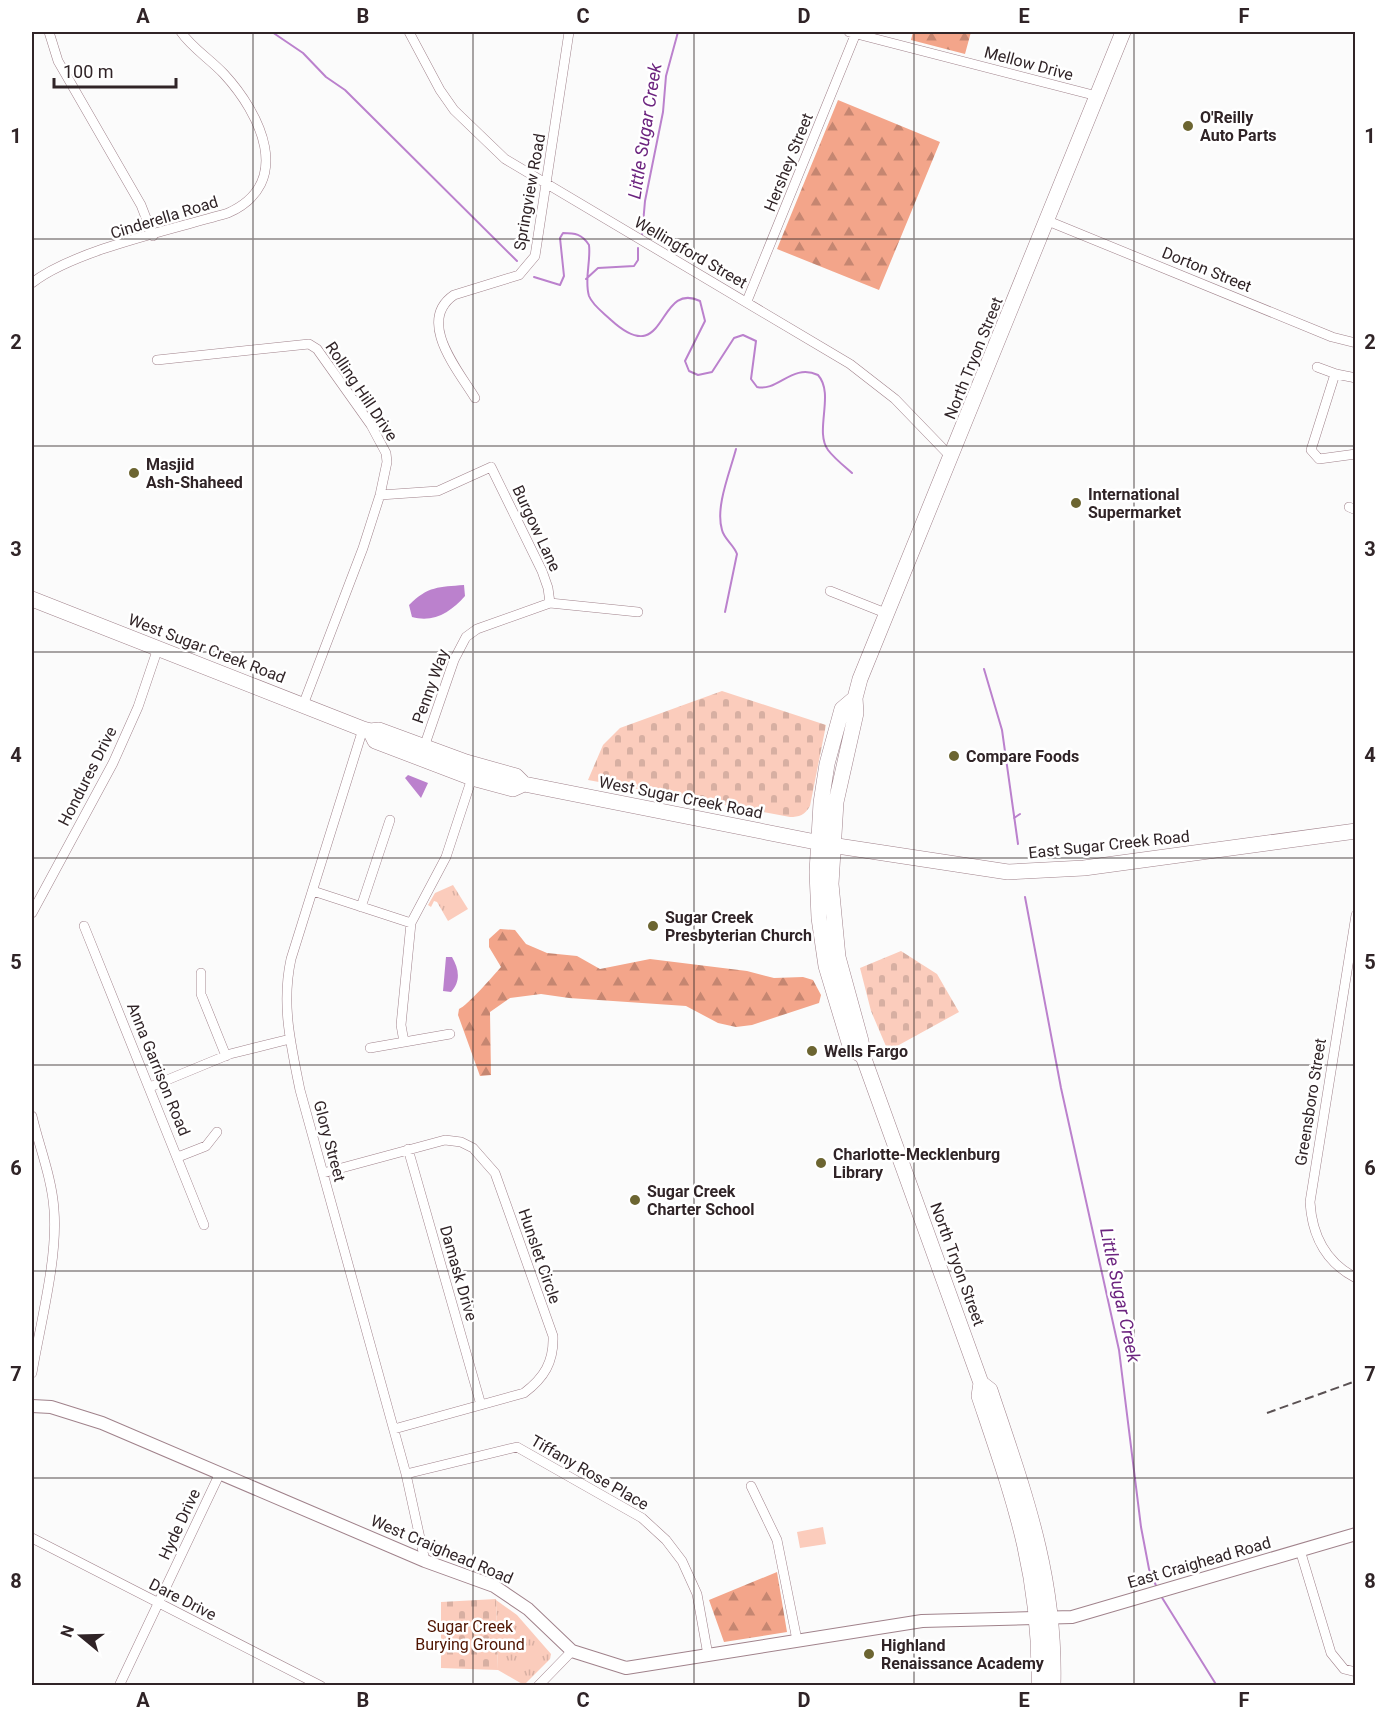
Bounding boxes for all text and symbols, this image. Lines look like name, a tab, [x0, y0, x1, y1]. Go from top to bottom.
text: A	[136, 4, 150, 28]
text: B	[357, 4, 369, 28]
text: C	[576, 4, 590, 28]
text: D	[798, 4, 811, 28]
text: E	[1018, 4, 1030, 28]
text: F	[1239, 4, 1250, 28]
street label: Mellow Drive	[982, 42, 1075, 84]
scale bar	[54, 51, 176, 89]
water label: Little Sugar Creek	[623, 60, 666, 200]
text: 100 m	[63, 61, 114, 82]
place label: O'Reilly Auto Parts	[1200, 108, 1277, 145]
street label: Hershey Street	[760, 110, 817, 214]
marker: O'Reilly Auto Parts	[1181, 119, 1195, 133]
text: 1	[10, 124, 22, 148]
text: 1	[1364, 124, 1376, 148]
street label: Springview Road	[510, 132, 549, 252]
street label: Cinderella Road	[108, 192, 220, 243]
street label: Wellingford Street	[631, 212, 751, 292]
street label: Dorton Street	[1159, 243, 1254, 296]
street label: North Tryon Street	[940, 294, 1007, 422]
text: 2	[10, 330, 22, 354]
text: 2	[1364, 330, 1376, 354]
street label: Rolling Hill Drive	[321, 338, 402, 444]
place label: Masjid Ash-Shaheed	[146, 455, 243, 492]
marker: Masjid Ash-Shaheed	[127, 466, 141, 480]
street label: Burgow Lane	[508, 482, 565, 574]
place label: International Supermarket	[1088, 485, 1182, 522]
marker: International Supermarket	[1069, 496, 1083, 510]
text: 3	[10, 537, 22, 561]
text: 3	[1364, 537, 1376, 561]
street label: West Sugar Creek Road	[126, 610, 288, 687]
street label: Penny Way	[408, 646, 453, 726]
street label: Hondures Drive	[54, 723, 121, 829]
text: 4	[10, 743, 22, 767]
text: 4	[1364, 743, 1376, 767]
place label: Compare Foods	[966, 747, 1079, 766]
marker: Compare Foods	[947, 749, 961, 763]
street label: West Sugar Creek Road	[597, 772, 765, 823]
street label: East Sugar Creek Road	[1027, 827, 1191, 862]
place label: Sugar Creek Presbyterian Church	[665, 908, 812, 945]
marker: Sugar Creek Presbyterian Church	[646, 919, 660, 933]
text: 5	[10, 950, 22, 974]
text: 5	[1364, 950, 1376, 974]
street label: Anna Garrison Road	[123, 1000, 194, 1139]
street label: Greensboro Street	[1291, 1037, 1330, 1167]
place label: Wells Fargo	[824, 1042, 908, 1061]
marker: Wells Fargo	[805, 1044, 819, 1058]
street label: Glory Street	[310, 1098, 349, 1184]
place label: Charlotte-Mecklenburg Library	[833, 1145, 1000, 1182]
text: 6	[10, 1156, 22, 1180]
marker: Charlotte-Mecklenburg Library	[814, 1156, 828, 1170]
text: 6	[1364, 1156, 1376, 1180]
place label: Sugar Creek Charter School	[647, 1182, 755, 1219]
marker: Sugar Creek Charter School	[628, 1193, 642, 1207]
street label: North Tryon Street	[926, 1200, 989, 1329]
street label: Hunslet Circle	[514, 1206, 565, 1306]
street label: Damask Drive	[436, 1223, 481, 1323]
water label: Little Sugar Creek	[1096, 1226, 1145, 1365]
text: 7	[10, 1362, 22, 1386]
text: 7	[1364, 1362, 1376, 1386]
street label: Tiffany Rose Place	[527, 1431, 652, 1514]
street label: Hyde Drive	[155, 1486, 204, 1563]
street label: West Craighead Road	[368, 1511, 516, 1588]
street label: East Craighead Road	[1125, 1533, 1273, 1592]
text: 8	[10, 1569, 22, 1593]
text: 8	[1364, 1569, 1376, 1593]
street label: Dare Drive	[146, 1574, 220, 1624]
north arrow	[51, 1606, 111, 1666]
park label: Sugar Creek Burying Ground	[415, 1617, 525, 1654]
text: N	[56, 1623, 78, 1640]
place label: Highland Renaissance Academy	[881, 1636, 1045, 1673]
marker: Highland Renaissance Academy	[862, 1647, 876, 1661]
text: A	[136, 1688, 150, 1712]
text: B	[357, 1688, 369, 1712]
text: C	[576, 1688, 590, 1712]
text: D	[798, 1688, 811, 1712]
text: E	[1018, 1688, 1030, 1712]
text: F	[1239, 1688, 1250, 1712]

